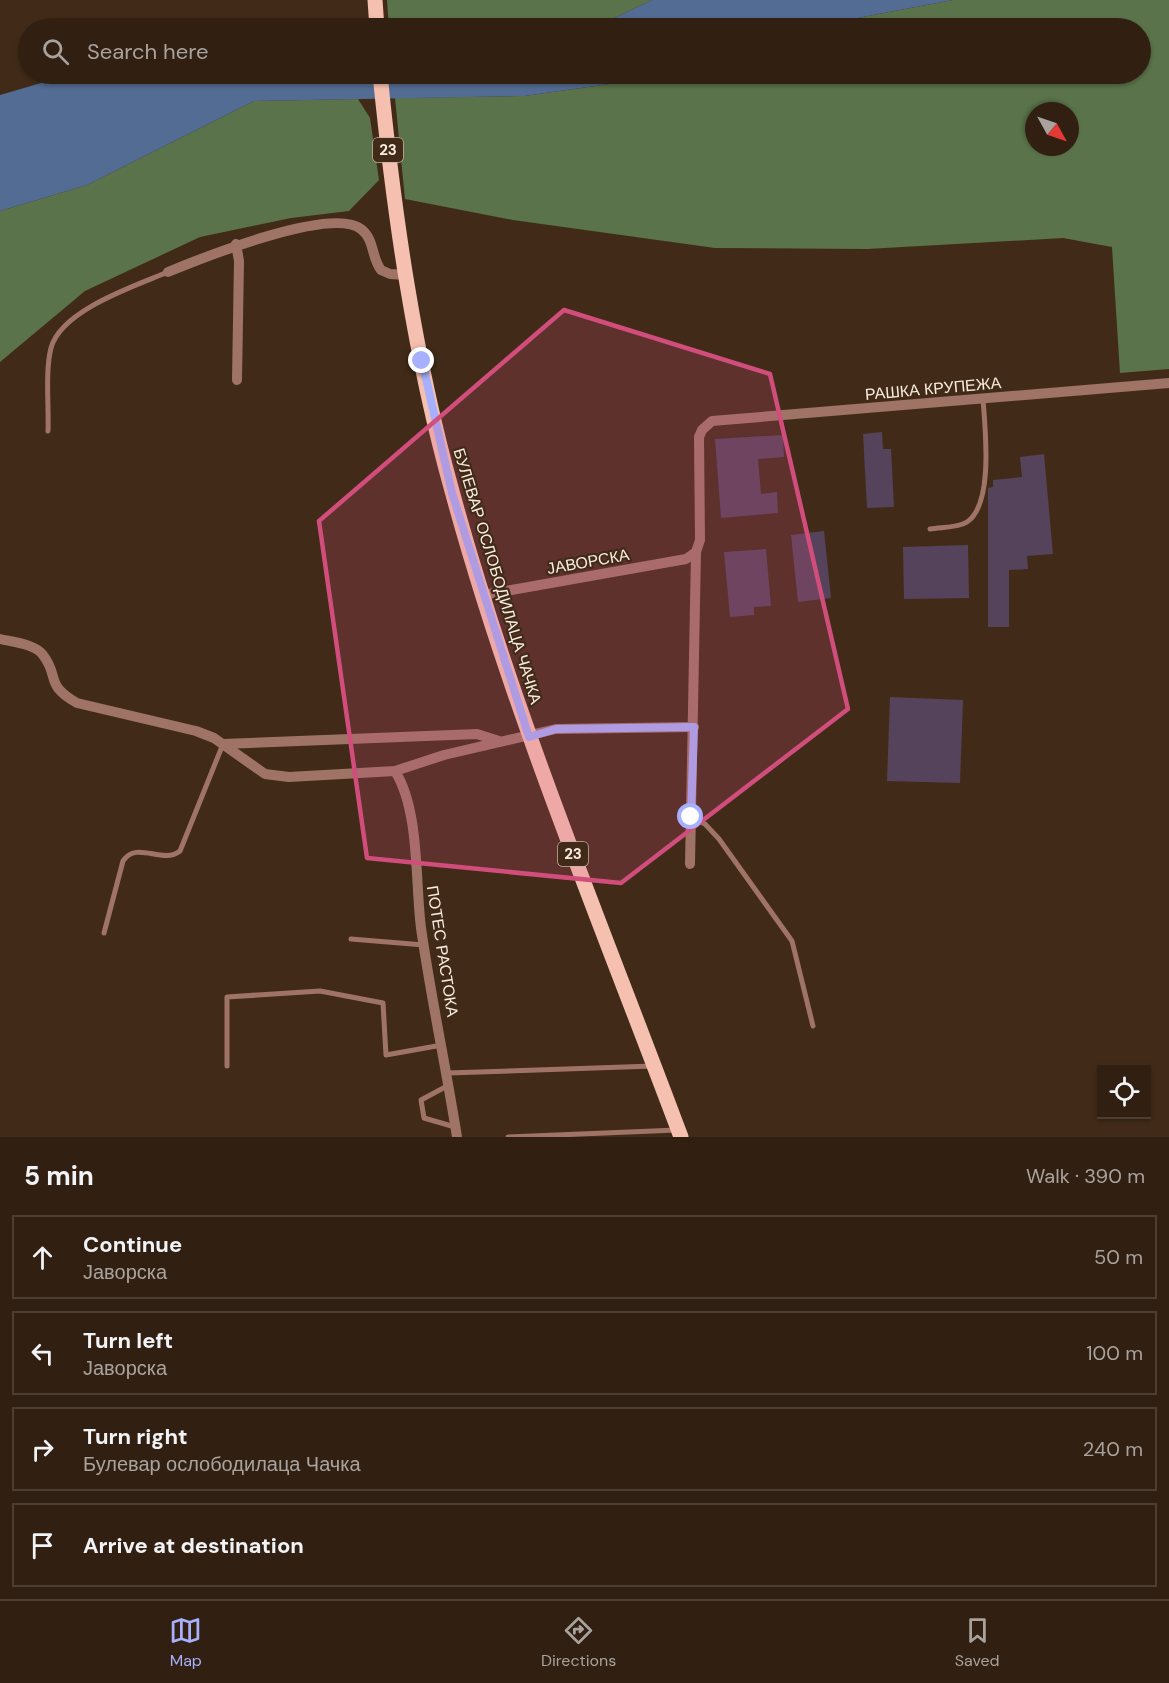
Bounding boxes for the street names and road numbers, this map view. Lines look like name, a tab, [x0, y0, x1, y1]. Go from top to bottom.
road number: 23	[373, 138, 403, 162]
street label: РАШКА КРУПЕЖА	[864, 372, 1002, 405]
street label: БУЛЕВАР ОСЛОБОДИЛАЦА ЧАЧКА	[449, 446, 547, 707]
street label: ЈАВОРСКА	[545, 544, 631, 579]
road number: 23	[558, 842, 588, 866]
street label: ПОТЕС РАСТОКА	[422, 884, 463, 1019]

